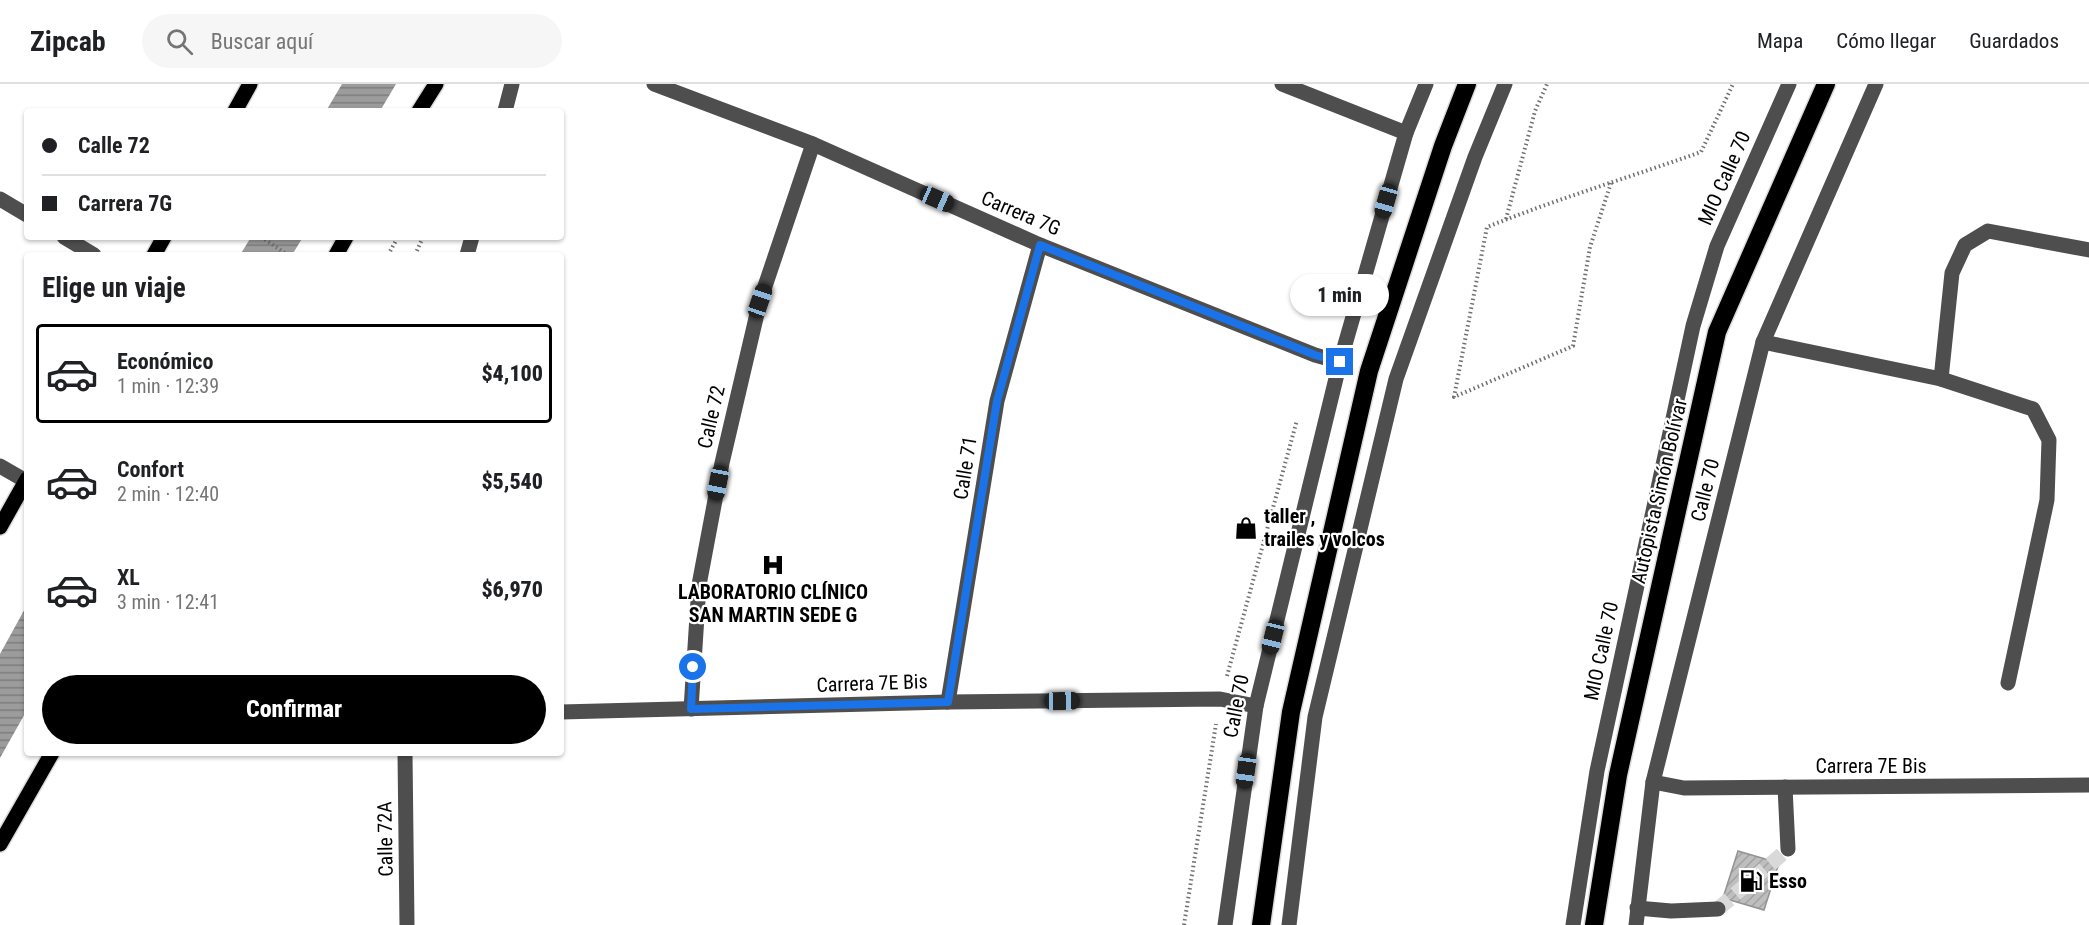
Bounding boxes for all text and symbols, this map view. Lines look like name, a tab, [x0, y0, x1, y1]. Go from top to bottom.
search box	[142, 14, 562, 68]
text: Zipcab	[30, 25, 106, 58]
icon: search	[163, 25, 196, 58]
text: Buscar aquí	[211, 29, 313, 54]
text: Mapa	[1757, 29, 1803, 53]
text: Cómo llegar	[1836, 29, 1936, 53]
text: Guardados	[1969, 29, 2059, 53]
street label: MIO Calle 70	[1693, 127, 1755, 229]
text: Calle 72	[78, 133, 150, 158]
car	[1372, 181, 1400, 221]
car	[917, 183, 957, 215]
street label: Carrera 7G	[978, 186, 1064, 240]
text: Carrera 7G	[78, 191, 172, 216]
text: Elige un viaje	[42, 272, 186, 304]
callout: 1 min	[1290, 275, 1390, 317]
car	[746, 281, 774, 321]
text: 1 min	[1317, 283, 1362, 307]
icon: car	[45, 347, 99, 401]
route end	[1326, 348, 1353, 375]
text: Económico	[117, 349, 213, 374]
text: $4,100	[481, 361, 543, 386]
text: 1 min · 12:39	[117, 374, 219, 398]
street label: Calle 72	[692, 383, 730, 451]
street label: Autopista Simón Bolívar	[1626, 396, 1692, 586]
street label: Calle 71	[948, 435, 982, 501]
icon: car	[45, 455, 99, 509]
street label: Calle 70	[1686, 456, 1724, 524]
text: Confort	[117, 457, 184, 482]
car	[706, 464, 730, 502]
text: $5,540	[481, 469, 543, 494]
text: 2 min · 12:40	[117, 482, 219, 506]
place label: taller , trailes y volcos	[1264, 504, 1385, 551]
shop icon: taller , trailes y volcos	[1233, 515, 1259, 541]
hospital icon: LABORATORIO CLÍNICO SAN MARTIN SEDE G	[760, 552, 786, 578]
icon: car	[45, 563, 99, 617]
text: XL	[117, 565, 140, 590]
text: $6,970	[481, 577, 543, 602]
place label: LABORATORIO CLÍNICO SAN MARTIN SEDE G	[678, 580, 868, 627]
text: 3 min · 12:41	[117, 590, 219, 614]
street label: MIO Calle 70	[1579, 599, 1623, 703]
car	[1260, 617, 1286, 657]
route start	[679, 653, 706, 680]
street label: Carrera 7E Bis	[816, 669, 928, 697]
street label: Calle 70	[1218, 672, 1254, 740]
button: Confirmar	[42, 675, 546, 744]
car	[1044, 692, 1080, 710]
car	[1235, 752, 1257, 790]
street label: Carrera 7E Bis	[1815, 754, 1927, 778]
street label: Calle 72A	[372, 801, 398, 877]
fuel station icon: Esso	[1738, 868, 1764, 894]
place label: Esso	[1769, 869, 1807, 893]

